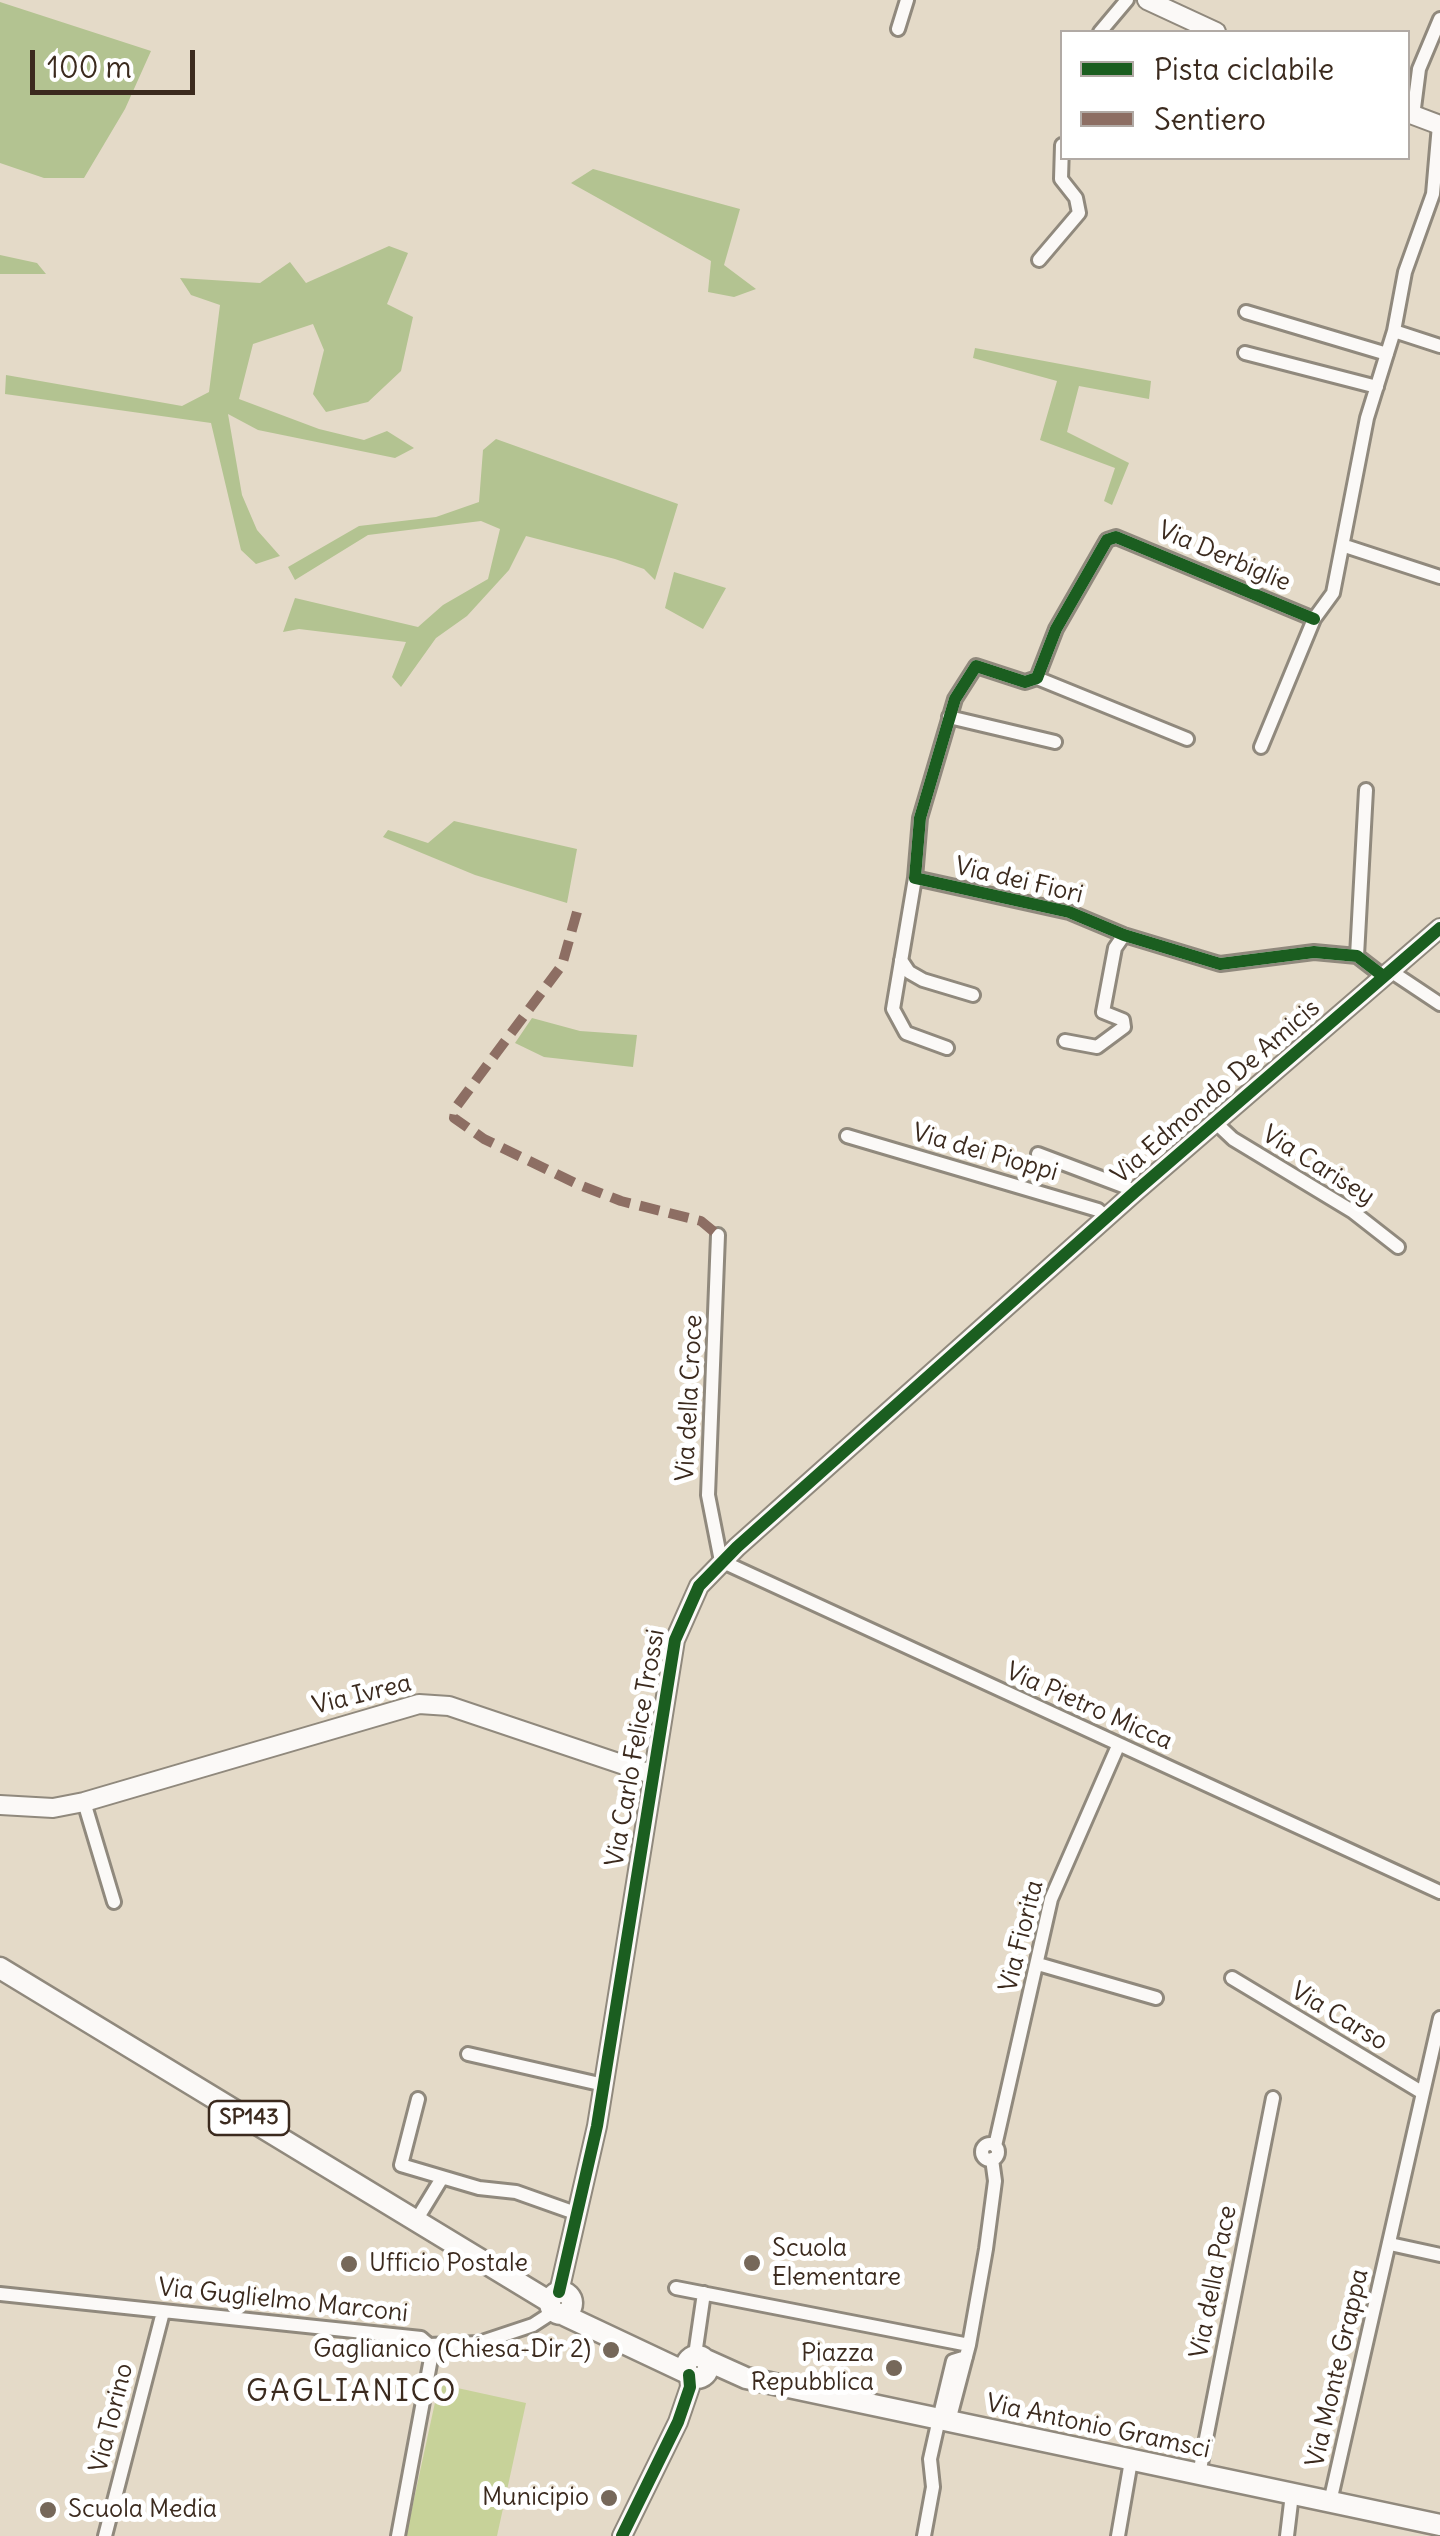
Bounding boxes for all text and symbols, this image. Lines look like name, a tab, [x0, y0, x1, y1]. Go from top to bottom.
scale bar	[35, 30, 200, 92]
legend	[1060, 30, 1410, 160]
text: 100 m	[47, 48, 132, 86]
text: Pista ciclabile	[1154, 50, 1334, 88]
text: Sentiero	[1154, 100, 1266, 138]
street label: Via Derbiglie	[1153, 516, 1295, 598]
street label: Via dei Fiori	[952, 852, 1086, 910]
street label: Via Edmondo De Amicis	[1106, 993, 1326, 1191]
street label: Via dei Pioppi	[909, 1118, 1061, 1188]
street label: Via Carisey	[1256, 1120, 1380, 1212]
street label: Via della Croce	[671, 1314, 709, 1482]
street label: Via Carlo Felice Trossi	[600, 1627, 672, 1869]
street label: Via Pietro Micca	[1001, 1657, 1177, 1757]
street label: Via Ivrea	[310, 1668, 414, 1722]
street label: Via Fiorita	[994, 1877, 1050, 1995]
street label: Via Carso	[1285, 1976, 1393, 2058]
road number: SP143	[209, 2101, 289, 2135]
street label: Via della Pace	[1184, 2203, 1244, 2361]
place label: Scuola Elementare	[772, 2234, 901, 2293]
place label: Ufficio Postale	[369, 2249, 528, 2279]
marker: Scuola Elementare	[741, 2252, 763, 2274]
marker: Ufficio Postale	[338, 2253, 360, 2275]
street label: Via Monte Grappa	[1301, 2266, 1375, 2470]
street label: Via Guglielmo Marconi	[157, 2273, 409, 2329]
place label: Gaglianico (Chiesa-Dir 2)	[313, 2335, 591, 2365]
marker: Gaglianico (Chiesa-Dir 2)	[600, 2339, 622, 2361]
place label: Piazza Repubblica	[751, 2339, 874, 2398]
marker: Piazza Repubblica	[883, 2357, 905, 2379]
street label: Via Torino	[84, 2360, 140, 2476]
district label: GAGLIANICO	[246, 2374, 458, 2410]
street label: Via Antonio Gramsci	[983, 2389, 1213, 2465]
place label: Municipio	[482, 2483, 589, 2513]
marker: Municipio	[598, 2487, 620, 2509]
place label: Scuola Media	[68, 2495, 217, 2525]
marker: Scuola Media	[37, 2499, 59, 2521]

